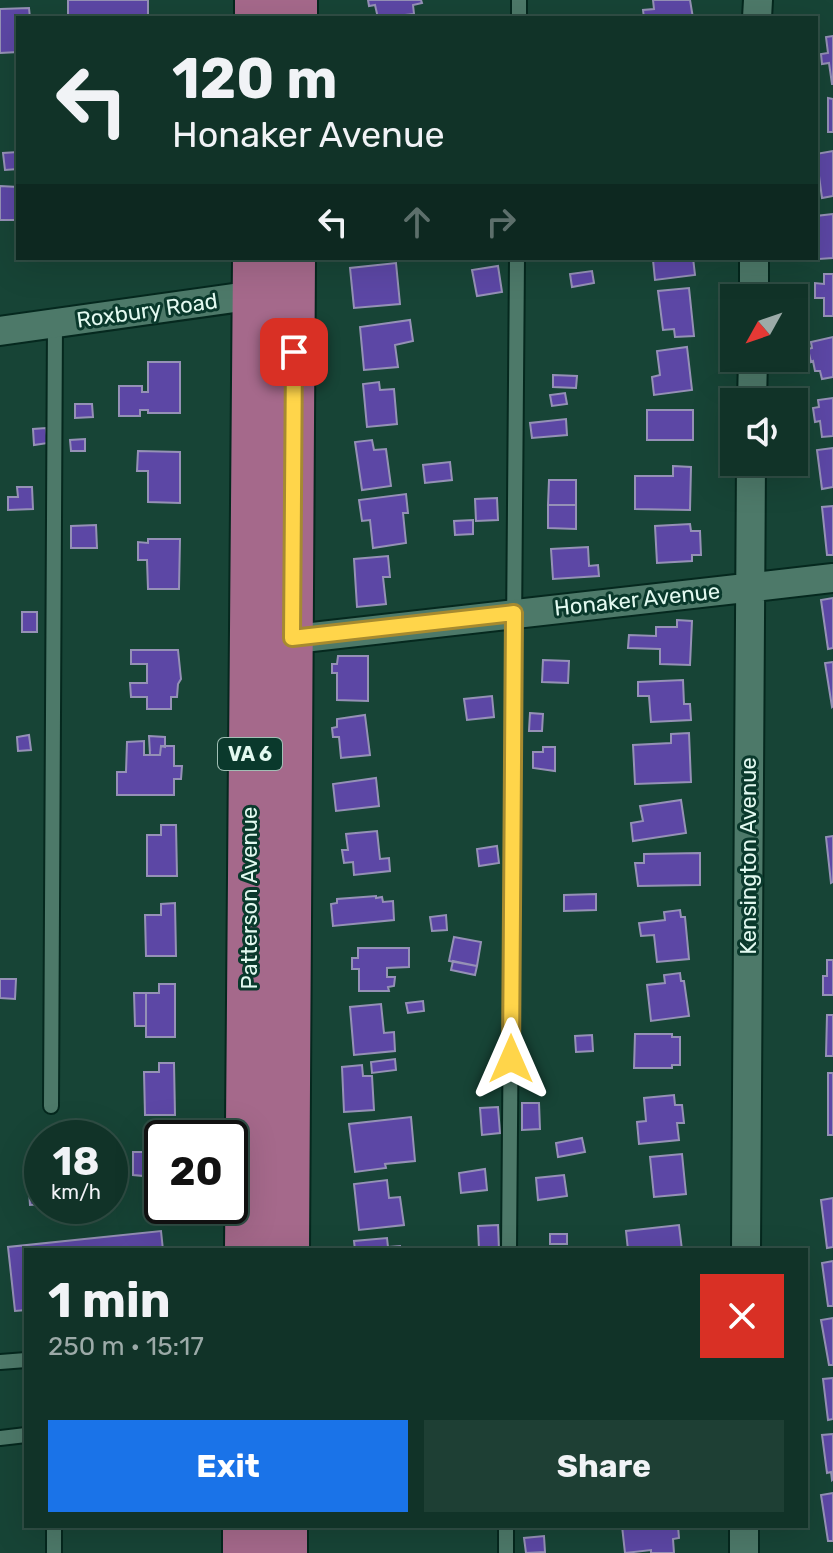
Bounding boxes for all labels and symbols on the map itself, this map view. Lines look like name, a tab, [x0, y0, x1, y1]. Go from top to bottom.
north arrow	[720, 284, 808, 372]
street label: Roxbury Road	[75, 287, 219, 334]
pin	[260, 318, 328, 386]
street label: Honaker Avenue	[553, 577, 721, 622]
road number: VA 6	[218, 738, 282, 770]
street label: Kensington Avenue	[735, 757, 762, 955]
street label: Patterson Avenue	[236, 807, 263, 989]
position arrow	[469, 1017, 553, 1101]
speed limit sign: 20	[144, 1120, 248, 1224]

